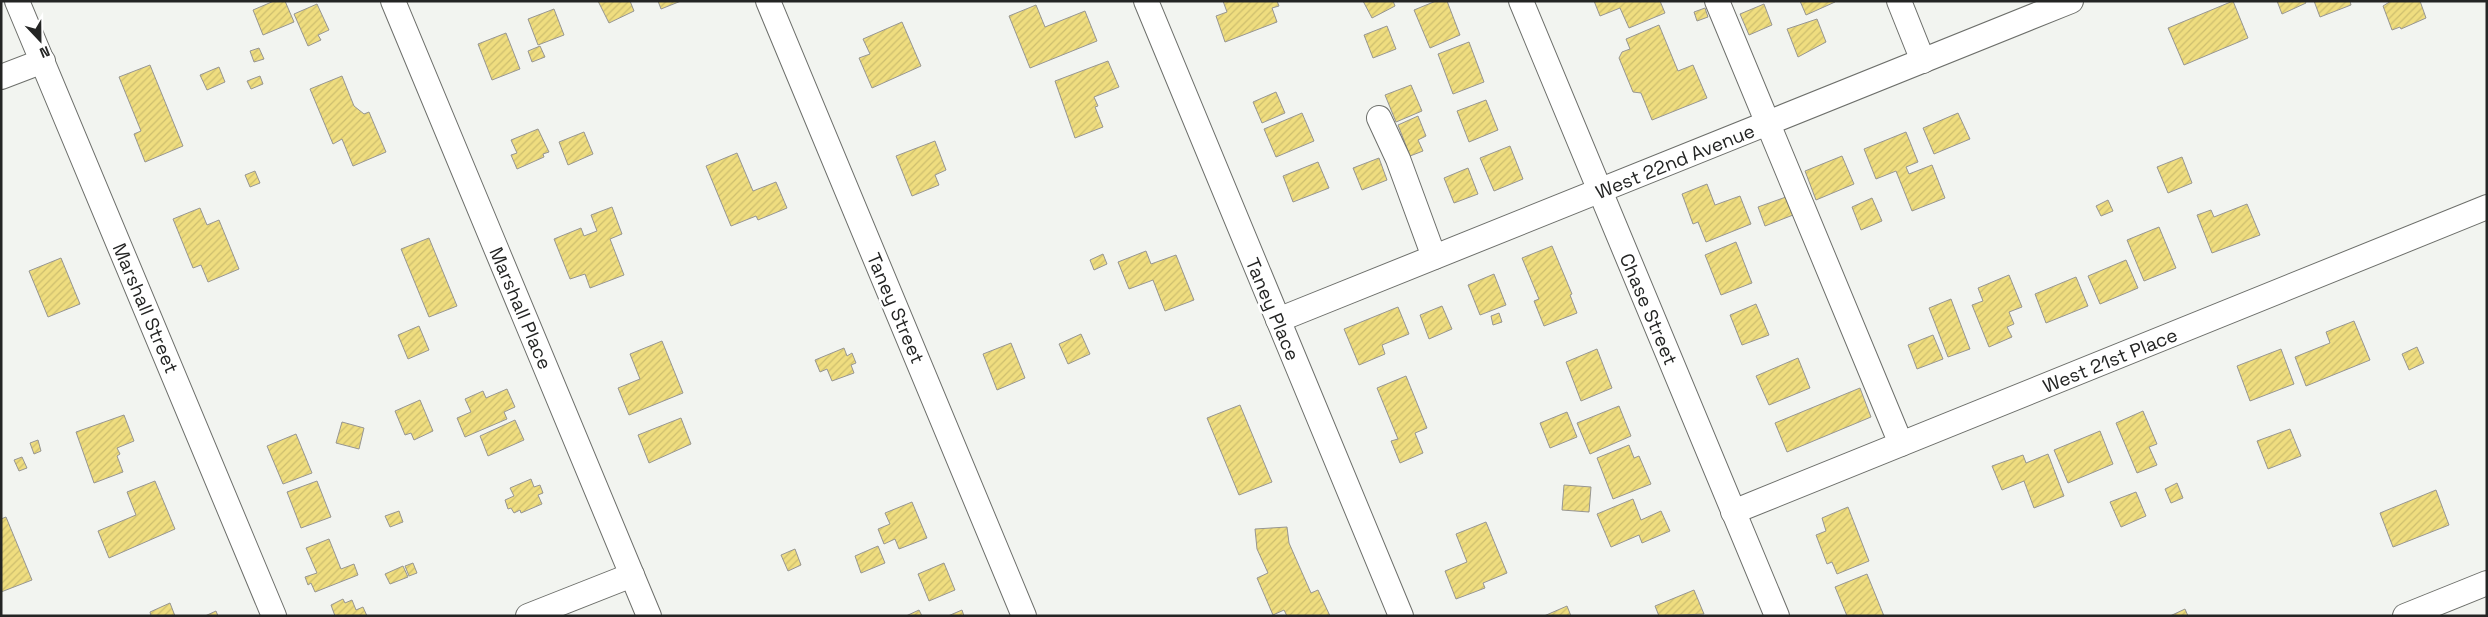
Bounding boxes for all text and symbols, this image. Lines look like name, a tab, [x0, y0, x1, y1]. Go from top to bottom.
north arrow	[15, 15, 65, 65]
text: N	[37, 42, 53, 62]
street label: West 22nd Avenue	[1592, 118, 1758, 205]
street label: Marshall Street	[107, 239, 184, 377]
street label: Marshall Place	[484, 243, 558, 373]
street label: Taney Street	[861, 249, 930, 367]
street label: Chase Street	[1614, 250, 1683, 369]
street label: Taney Place	[1240, 254, 1305, 364]
street label: West 21st Place	[2039, 322, 2181, 399]

